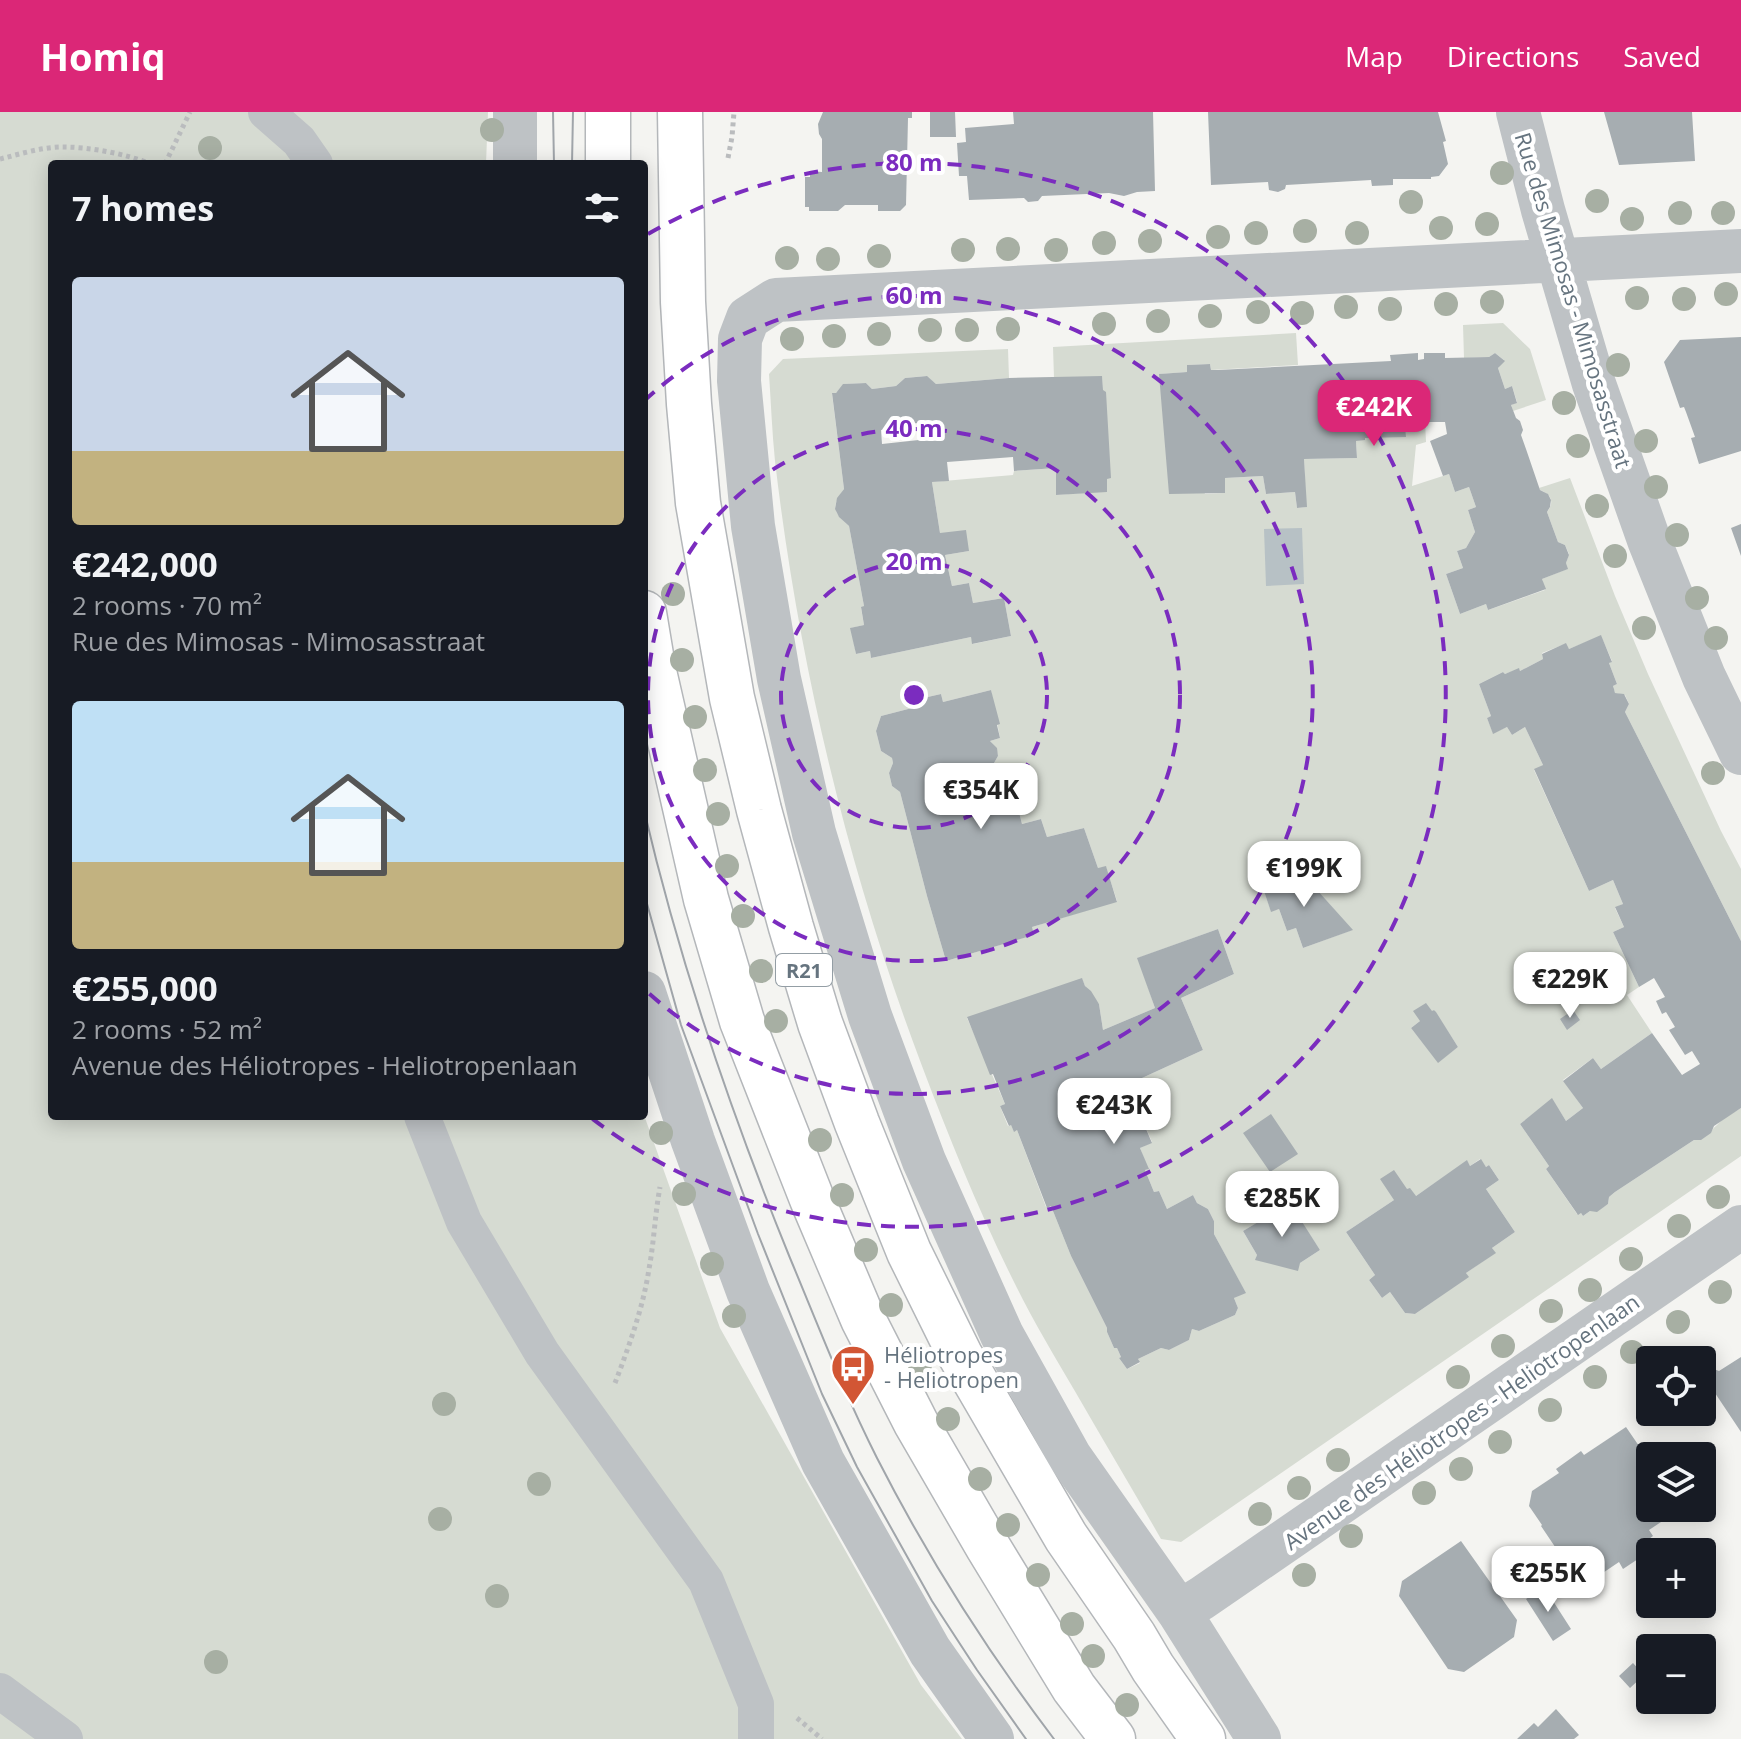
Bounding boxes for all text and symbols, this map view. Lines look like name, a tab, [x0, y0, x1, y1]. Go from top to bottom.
text: Homiq	[40, 30, 166, 82]
text: Map	[1345, 37, 1403, 75]
text: Directions	[1447, 37, 1579, 75]
text: Saved	[1623, 37, 1701, 75]
street label: Rue des Mimosas - Mimosasstraat	[1509, 128, 1639, 472]
text: 80 m	[885, 145, 943, 178]
text: 7 homes	[72, 185, 214, 231]
icon: filters	[580, 186, 624, 230]
text: 60 m	[885, 278, 943, 311]
icon: home	[276, 329, 420, 473]
pin: €242K	[1318, 380, 1430, 448]
text: €242K	[1336, 388, 1412, 424]
text: 40 m	[885, 411, 943, 444]
text: €242,000	[72, 541, 218, 587]
text: 20 m	[885, 544, 943, 577]
text: 2 rooms · 70 m²	[72, 587, 262, 623]
text: Rue des Mimosas - Mimosasstraat	[72, 623, 485, 659]
centre of rings	[900, 681, 928, 709]
icon: home	[276, 753, 420, 897]
pin: €354K	[925, 763, 1037, 831]
text: €354K	[943, 771, 1019, 807]
pin: €199K	[1248, 841, 1360, 909]
text: €199K	[1266, 849, 1342, 885]
pin: €229K	[1514, 952, 1626, 1020]
road number: R21	[776, 954, 832, 986]
text: €229K	[1532, 960, 1608, 996]
text: €255,000	[72, 965, 218, 1011]
text: 2 rooms · 52 m²	[72, 1011, 262, 1047]
text: Avenue des Héliotropes - Heliotropenlaan	[72, 1047, 578, 1083]
pin: €243K	[1058, 1078, 1170, 1146]
text: €243K	[1076, 1086, 1152, 1122]
pin: €285K	[1226, 1171, 1338, 1239]
text: €285K	[1244, 1179, 1320, 1215]
street label: Avenue des Héliotropes - Heliotropenlaan	[1277, 1286, 1645, 1556]
place label: Héliotropes - Heliotropen	[884, 1339, 1019, 1394]
bus stop icon: Héliotropes - Heliotropen	[829, 1343, 877, 1406]
map controls	[1636, 1346, 1716, 1714]
button: locate	[1636, 1346, 1716, 1426]
button: layers	[1636, 1442, 1716, 1522]
button: +	[1636, 1538, 1716, 1618]
pin: €255K	[1492, 1546, 1604, 1614]
text: €255K	[1510, 1554, 1586, 1590]
button: −	[1636, 1634, 1716, 1714]

